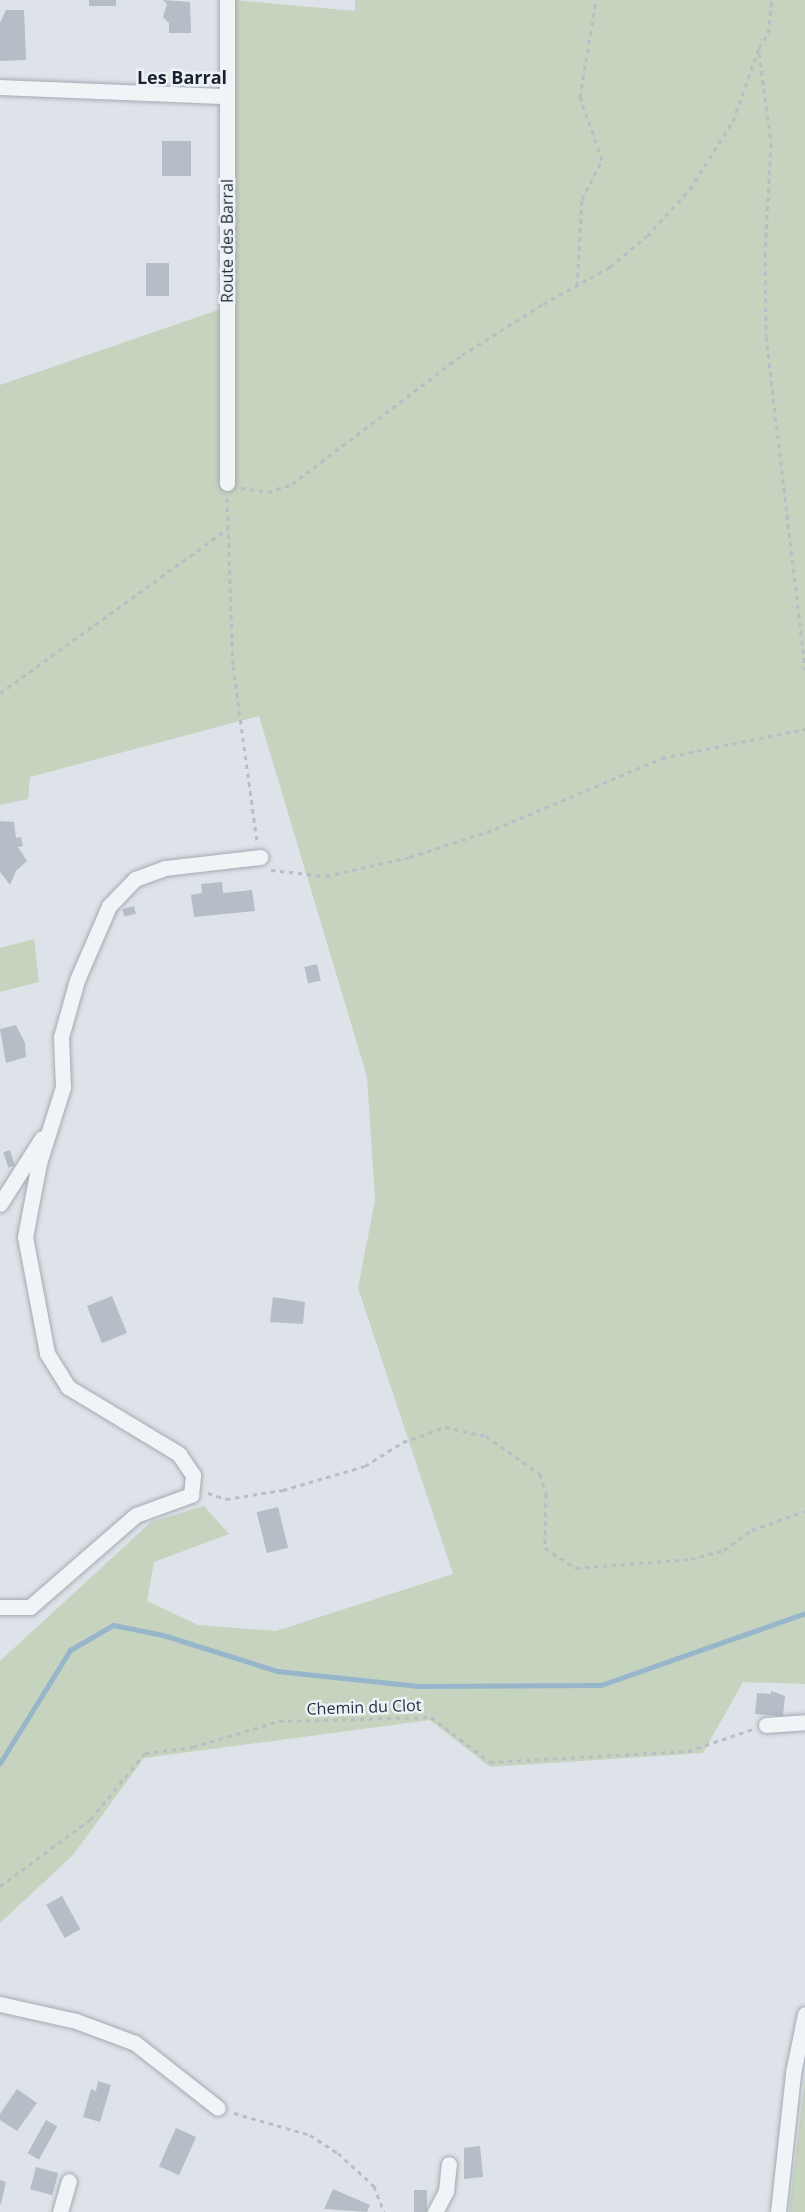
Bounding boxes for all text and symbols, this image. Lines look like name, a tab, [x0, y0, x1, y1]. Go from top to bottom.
district label: Les Barral	[137, 66, 227, 88]
street label: Route des Barral	[217, 179, 237, 303]
street label: Chemin du Clot	[306, 1695, 422, 1719]

